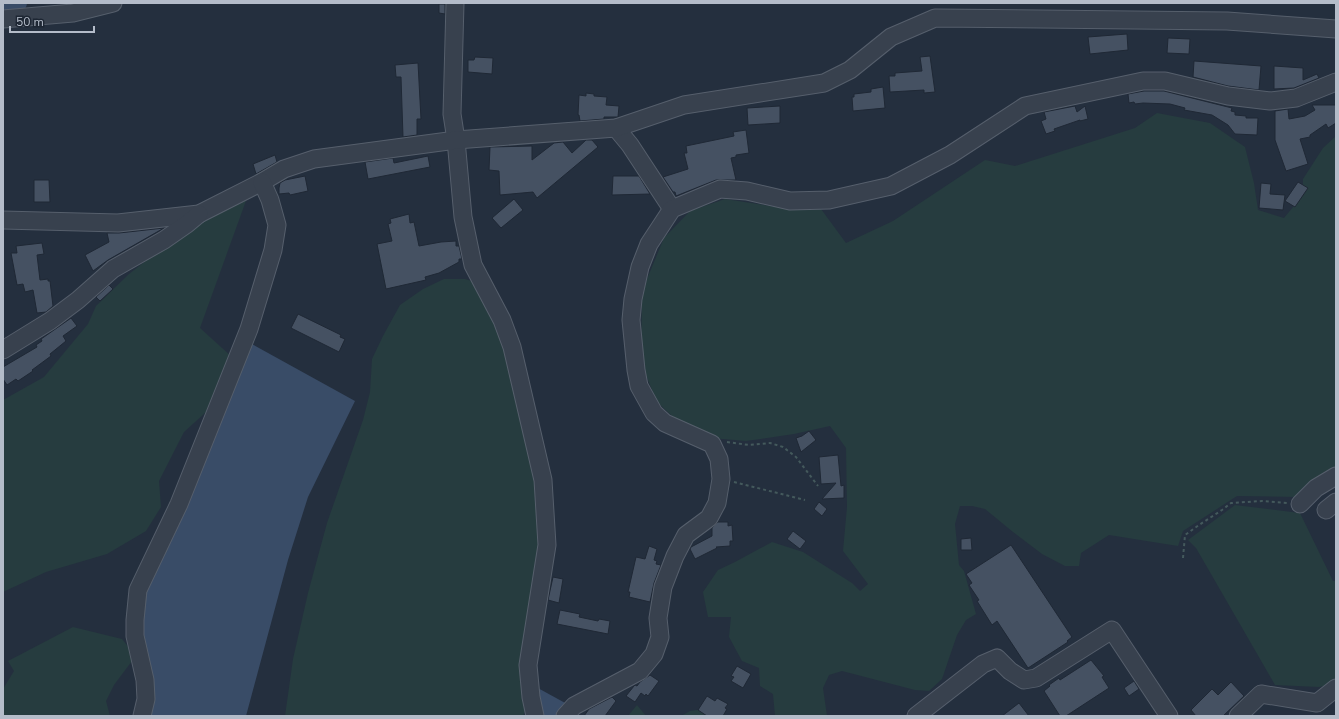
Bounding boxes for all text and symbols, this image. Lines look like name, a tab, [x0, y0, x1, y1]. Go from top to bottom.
scale bar	[10, 8, 94, 34]
text: 50 m	[16, 14, 44, 30]

